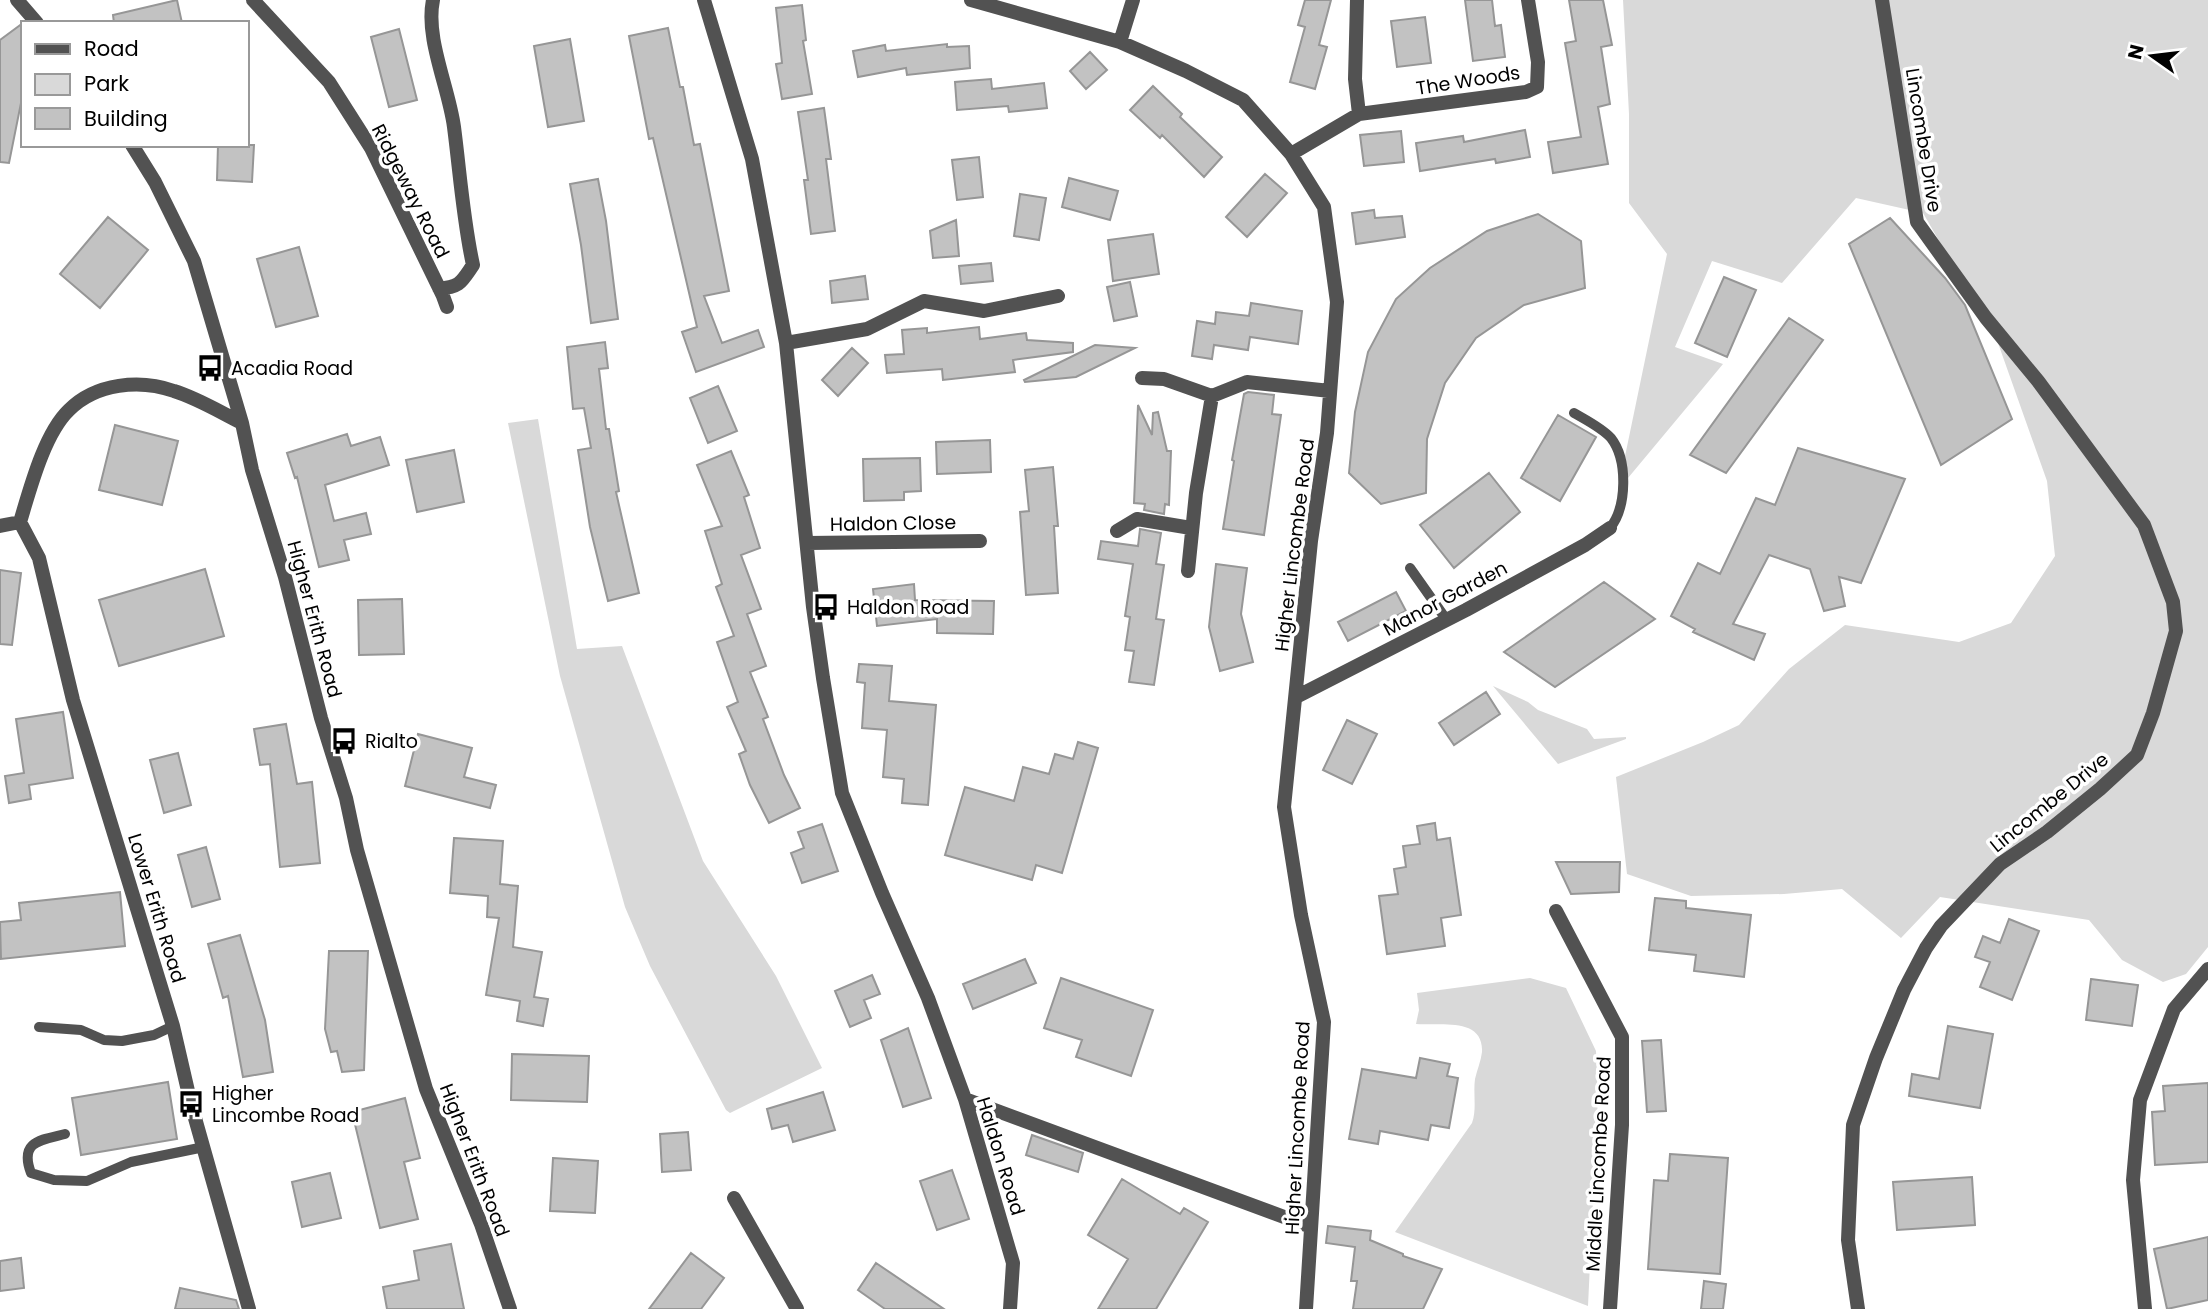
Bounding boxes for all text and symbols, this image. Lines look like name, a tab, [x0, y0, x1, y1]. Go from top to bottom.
legend	[21, 21, 248, 147]
north arrow	[2117, 21, 2187, 91]
text: Road	[84, 34, 139, 63]
text: N	[2121, 42, 2151, 62]
street label: The Woods	[1414, 59, 1522, 102]
street label: Lincombe Drive	[1899, 66, 1948, 214]
text: Park	[84, 69, 129, 98]
text: Building	[84, 104, 168, 133]
street label: Ridgeway Road	[365, 119, 456, 263]
bus stop icon: Acadia Road	[195, 353, 225, 383]
place label: Acadia Road	[231, 355, 353, 382]
street label: Higher Lincombe Road	[1268, 437, 1321, 653]
street label: Haldon Close	[830, 509, 956, 538]
street label: Higher Erith Road	[281, 537, 348, 701]
street label: Manor Garden	[1378, 554, 1512, 643]
bus stop icon: Haldon Road	[811, 592, 841, 622]
place label: Haldon Road	[847, 594, 969, 621]
bus stop icon: Rialto	[329, 726, 359, 756]
place label: Rialto	[365, 728, 418, 755]
street label: Lincombe Drive	[1984, 746, 2114, 859]
street label: Lower Erith Road	[121, 830, 192, 986]
street label: Higher Lincombe Road	[1278, 1020, 1317, 1236]
street label: Middle Lincombe Road	[1579, 1056, 1618, 1272]
place label: Higher Lincombe Road	[212, 1080, 359, 1129]
street label: Higher Erith Road	[433, 1080, 516, 1241]
bus stop icon: Higher Lincombe Road	[176, 1089, 206, 1119]
street label: Haldon Road	[970, 1094, 1031, 1219]

